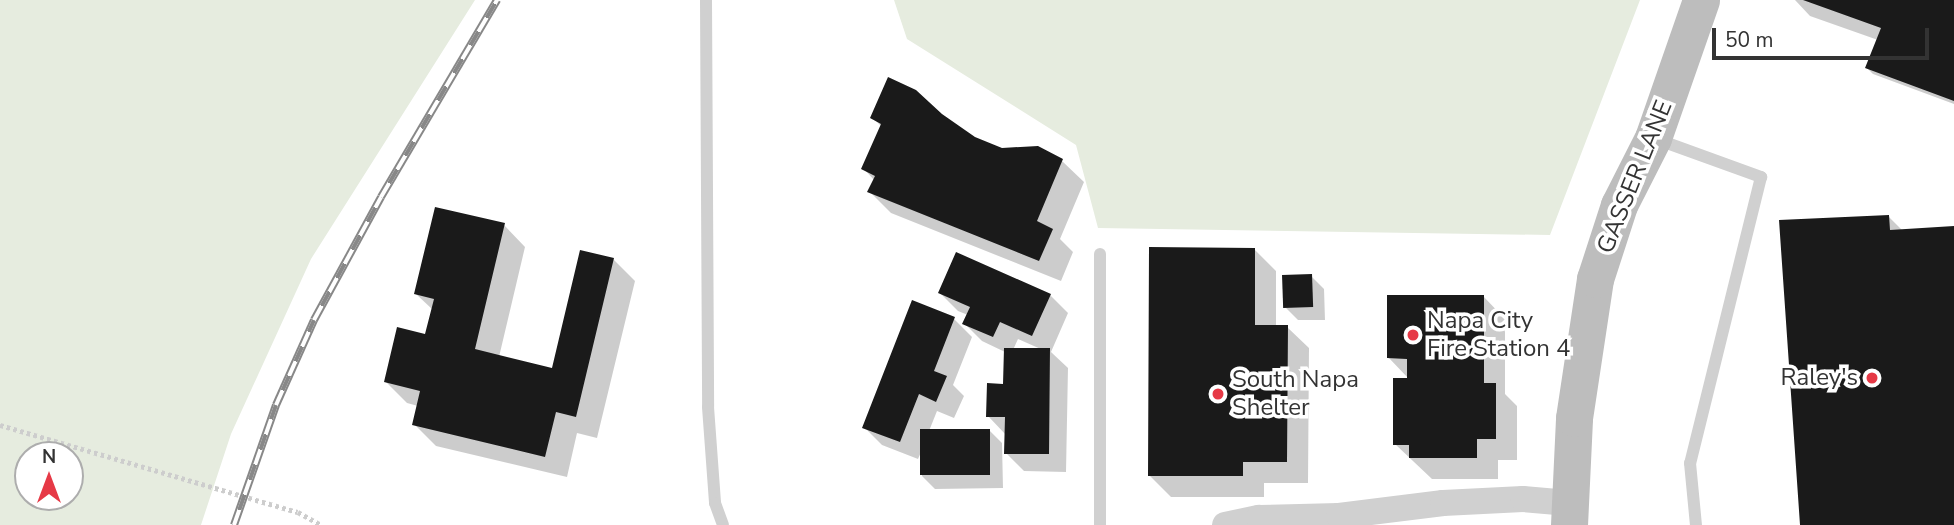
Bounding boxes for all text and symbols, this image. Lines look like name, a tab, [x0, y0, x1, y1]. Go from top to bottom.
scale bar	[1716, 14, 1933, 58]
text: 50 m	[1725, 26, 1774, 54]
street label: GASSER LANE	[1591, 96, 1679, 258]
place label: Napa City Fire Station 4	[1427, 307, 1570, 363]
marker: Napa City Fire Station 4	[1405, 327, 1421, 343]
place label: Raley's	[1780, 364, 1858, 392]
place label: South Napa Shelter	[1232, 366, 1359, 422]
marker: Raley's	[1864, 370, 1880, 386]
marker: South Napa Shelter	[1210, 386, 1226, 402]
north arrow	[14, 441, 84, 511]
text: N	[42, 444, 56, 470]

